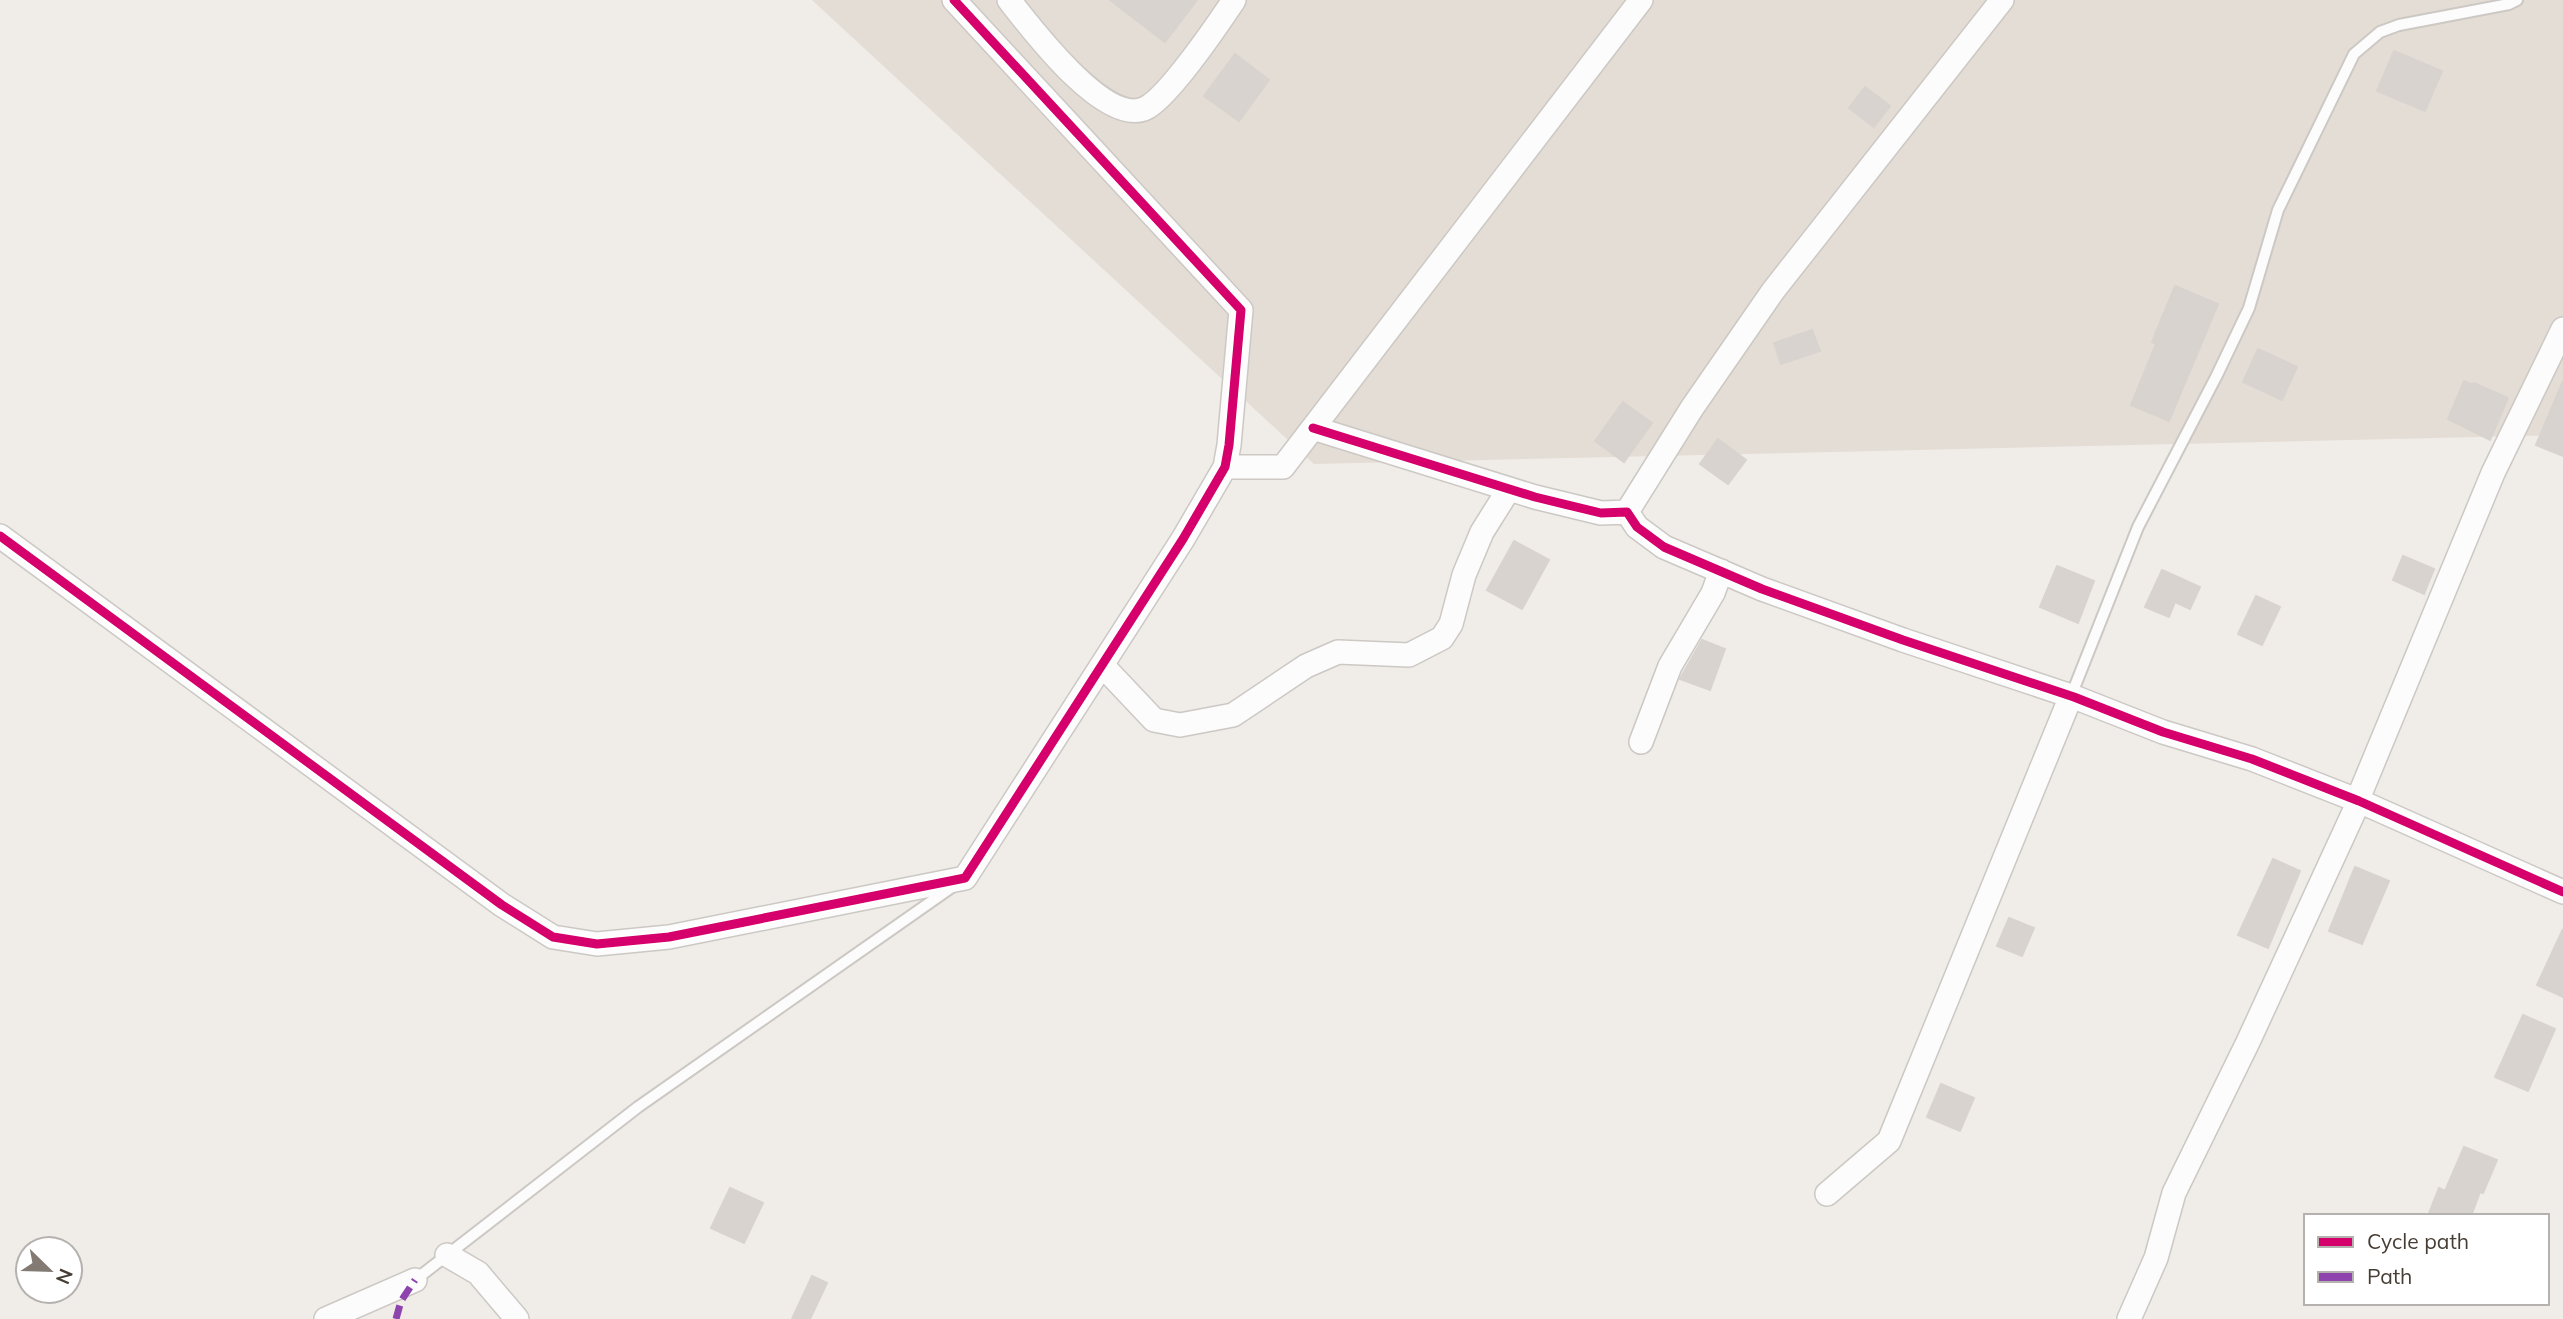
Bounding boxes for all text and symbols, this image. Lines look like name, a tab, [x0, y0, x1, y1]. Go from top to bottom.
legend	[2304, 1214, 2549, 1305]
text: Cycle path	[2367, 1228, 2469, 1254]
north arrow	[14, 1235, 84, 1305]
text: Path	[2367, 1263, 2412, 1289]
text: N	[51, 1265, 78, 1288]

